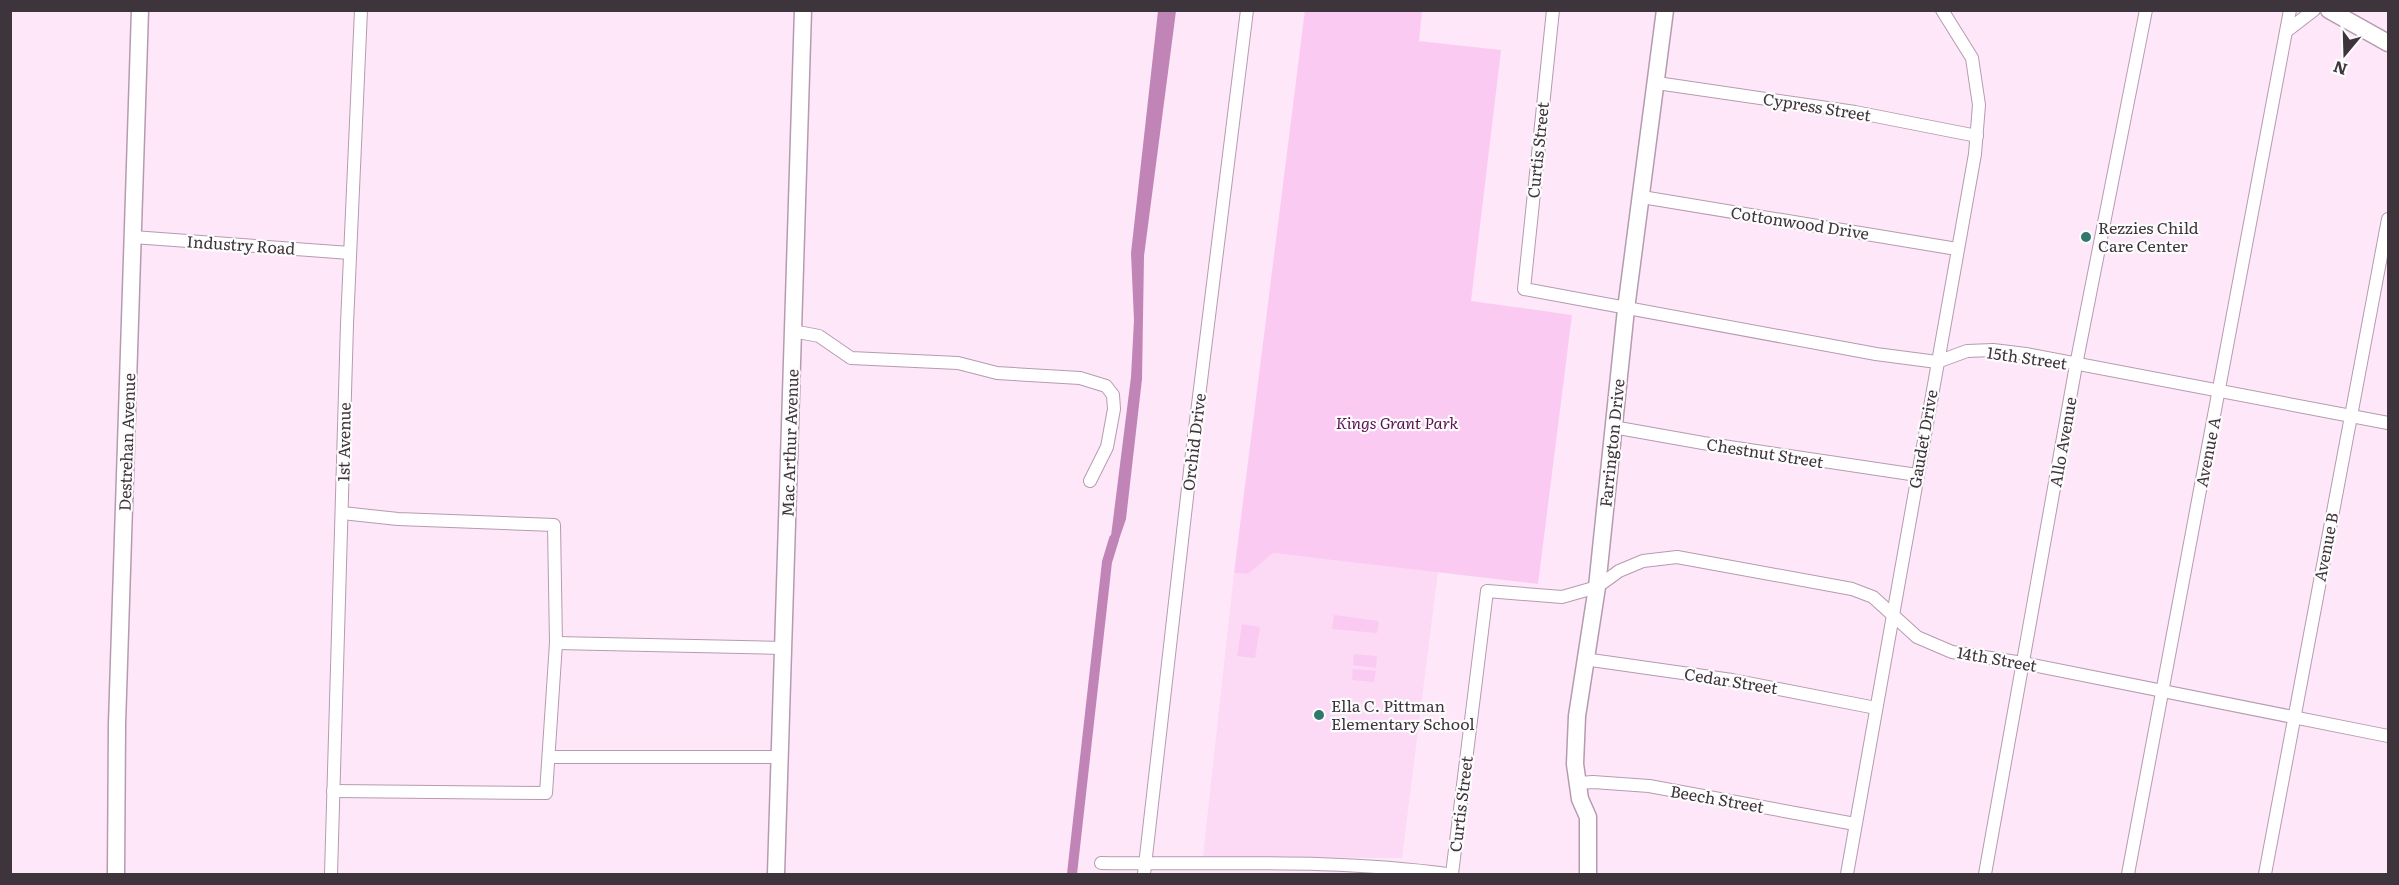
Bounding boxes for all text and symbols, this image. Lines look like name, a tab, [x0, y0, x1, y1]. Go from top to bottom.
north arrow	[2315, 24, 2375, 84]
text: N	[2330, 56, 2350, 83]
street label: Cypress Street	[1762, 86, 1873, 126]
street label: Curtis Street	[1520, 100, 1554, 199]
street label: Cottonwood Drive	[1729, 199, 1871, 245]
place label: Rezzies Child Care Center	[2098, 215, 2199, 257]
street label: Industry Road	[186, 228, 296, 260]
marker: Rezzies Child Care Center	[2079, 230, 2093, 244]
street label: 15th Street	[1986, 340, 2069, 375]
street label: Mac Arthur Avenue	[774, 368, 804, 517]
street label: Destrehan Avenue	[112, 373, 140, 511]
street label: Farrington Drive	[1592, 377, 1630, 508]
street label: Gaudet Drive	[1902, 388, 1942, 490]
street label: Orchid Drive	[1175, 392, 1211, 492]
street label: Allo Avenue	[2042, 395, 2082, 489]
street label: 1st Avenue	[330, 402, 356, 482]
park label: Kings Grant Park	[1336, 410, 1458, 434]
street label: Avenue A	[2188, 414, 2226, 489]
street label: Chestnut Street	[1705, 431, 1826, 473]
street label: Avenue B	[2307, 510, 2343, 583]
street label: 14th Street	[1955, 639, 2040, 677]
street label: Cedar Street	[1683, 661, 1780, 699]
place label: Ella C. Pittman Elementary School	[1331, 693, 1475, 735]
marker: Ella C. Pittman Elementary School	[1312, 708, 1326, 722]
street label: Curtis Street	[1442, 754, 1478, 853]
street label: Beech Street	[1669, 778, 1766, 818]

